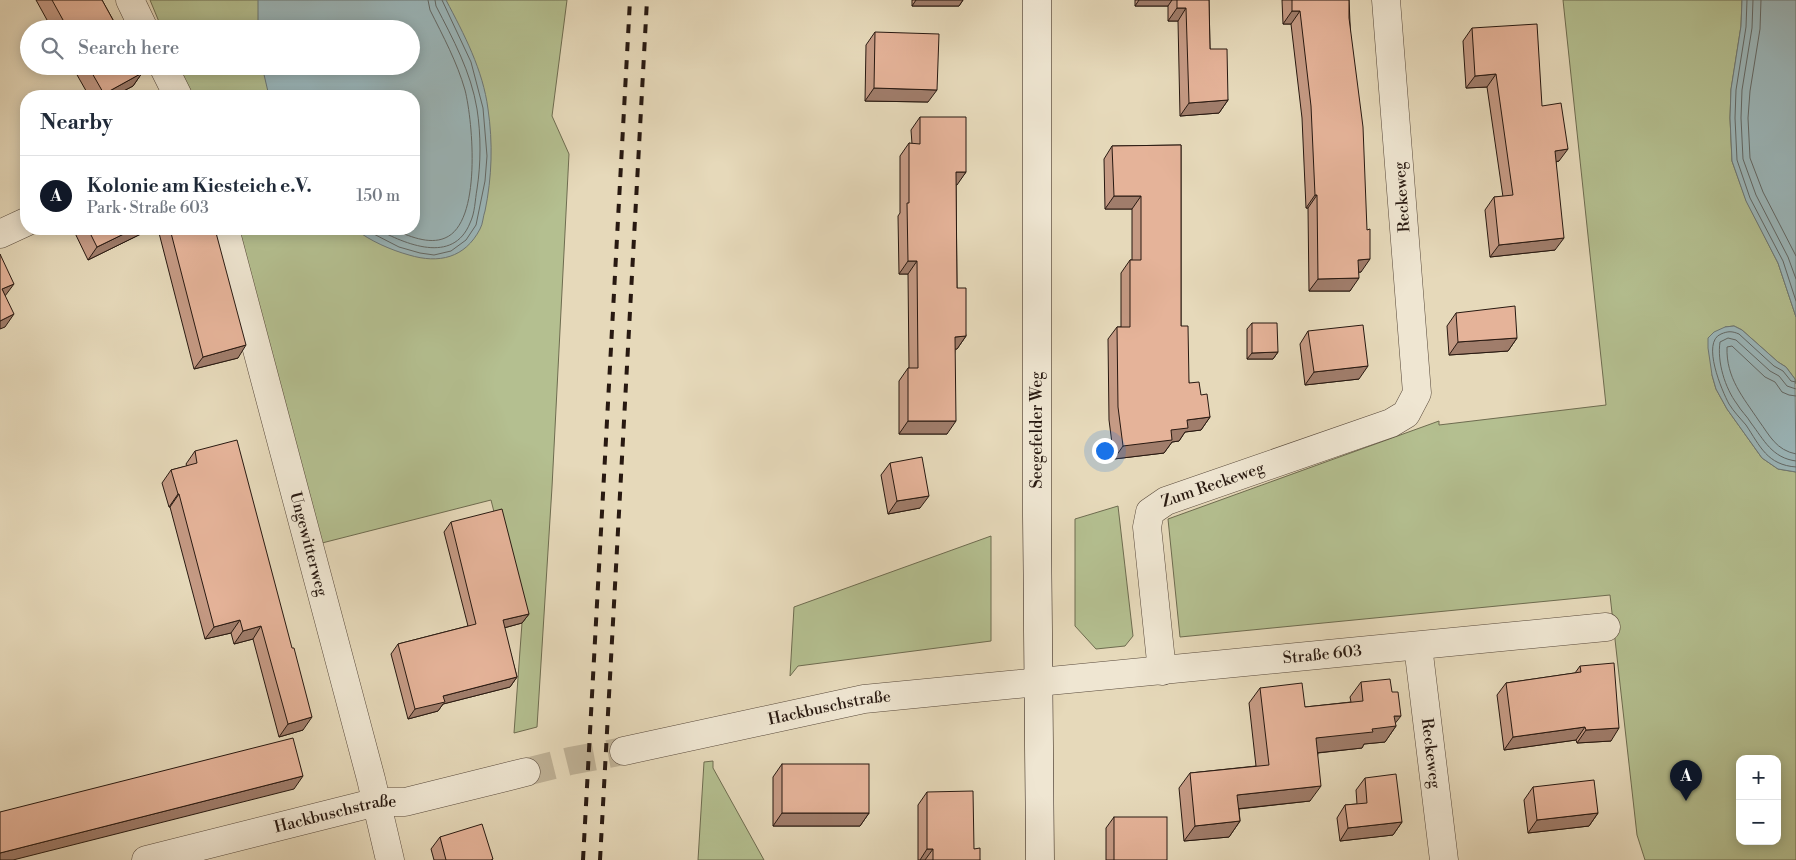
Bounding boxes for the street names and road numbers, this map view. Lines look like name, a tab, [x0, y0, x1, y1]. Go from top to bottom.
street label: Reckeweg	[1390, 160, 1414, 233]
street label: Seegefelder Weg	[1027, 371, 1047, 489]
street label: Zum Reckeweg	[1159, 457, 1268, 512]
street label: Ungewitterweg	[285, 490, 332, 599]
street label: Straße 603	[1282, 641, 1363, 668]
street label: Hackbuschstraße	[766, 686, 892, 730]
street label: Reckeweg	[1417, 717, 1445, 790]
street label: Hackbuschstraße	[272, 792, 396, 837]

